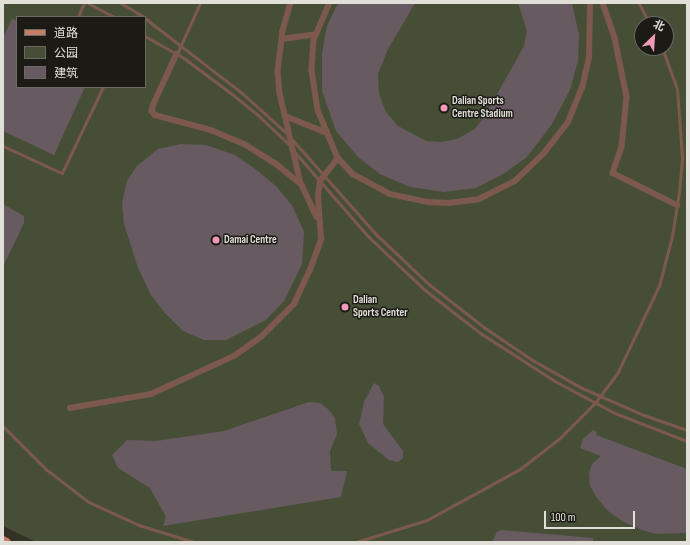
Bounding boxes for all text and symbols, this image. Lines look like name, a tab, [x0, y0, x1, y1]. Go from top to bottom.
legend	[16, 16, 146, 88]
north arrow	[634, 16, 674, 56]
text: 北	[651, 17, 667, 34]
text: 道路	[54, 26, 78, 41]
text: 公园	[54, 46, 78, 61]
text: 建筑	[54, 66, 78, 81]
place label: Dalian Sports Centre Stadium	[452, 95, 513, 121]
marker: Dalian Sports Centre Stadium	[439, 103, 449, 113]
place label: Damai Centre	[224, 233, 277, 247]
marker: Damai Centre	[211, 235, 221, 245]
place label: Dalian Sports Center	[353, 294, 408, 320]
marker: Dalian Sports Center	[340, 302, 350, 312]
scale bar	[546, 503, 637, 529]
text: 100 m	[551, 510, 576, 525]

